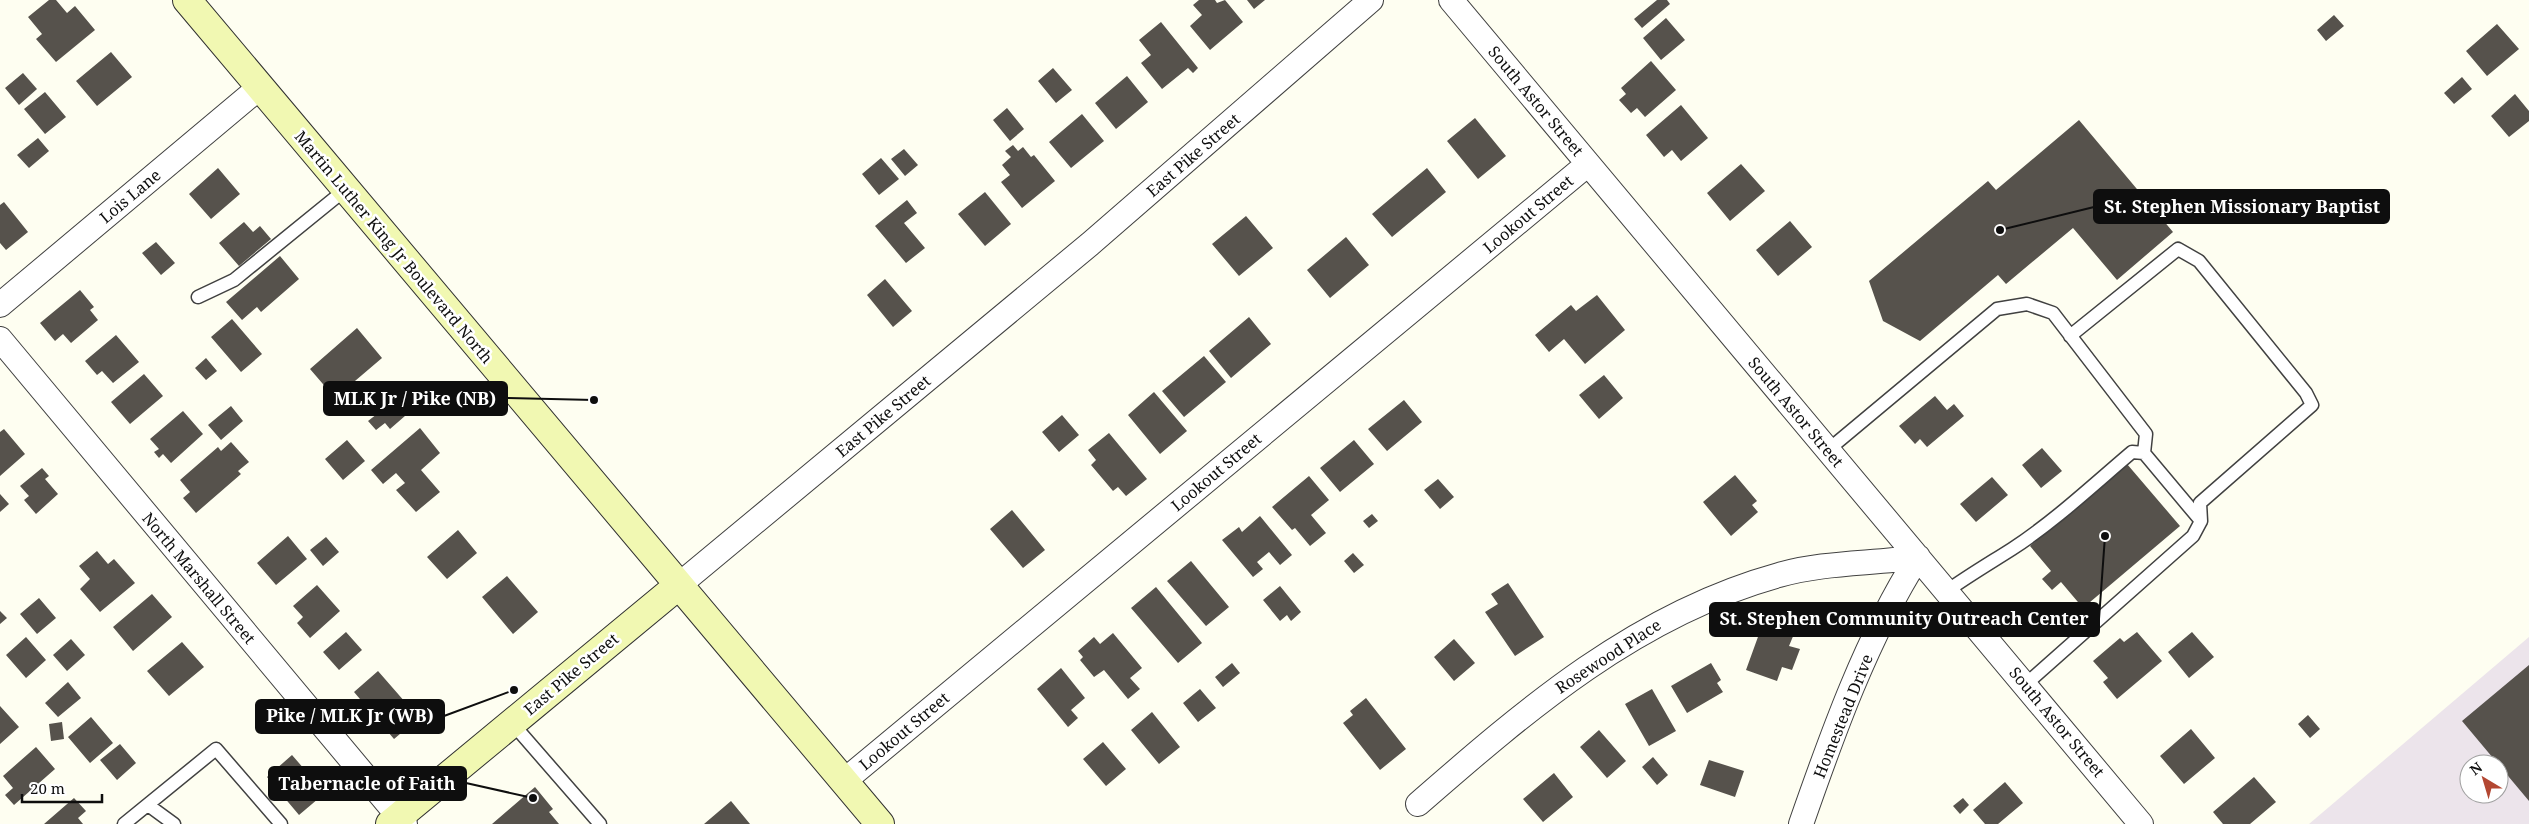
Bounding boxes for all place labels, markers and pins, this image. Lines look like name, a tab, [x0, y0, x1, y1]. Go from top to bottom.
callout: St. Stephen Missionary Baptist	[2094, 190, 2389, 223]
callout: MLK Jr / Pike (NB)	[324, 382, 507, 415]
callout: St. Stephen Community Outreach Center	[1710, 603, 2099, 636]
callout: Pike / MLK Jr (WB)	[256, 700, 444, 733]
callout: Tabernacle of Faith	[269, 767, 466, 800]

